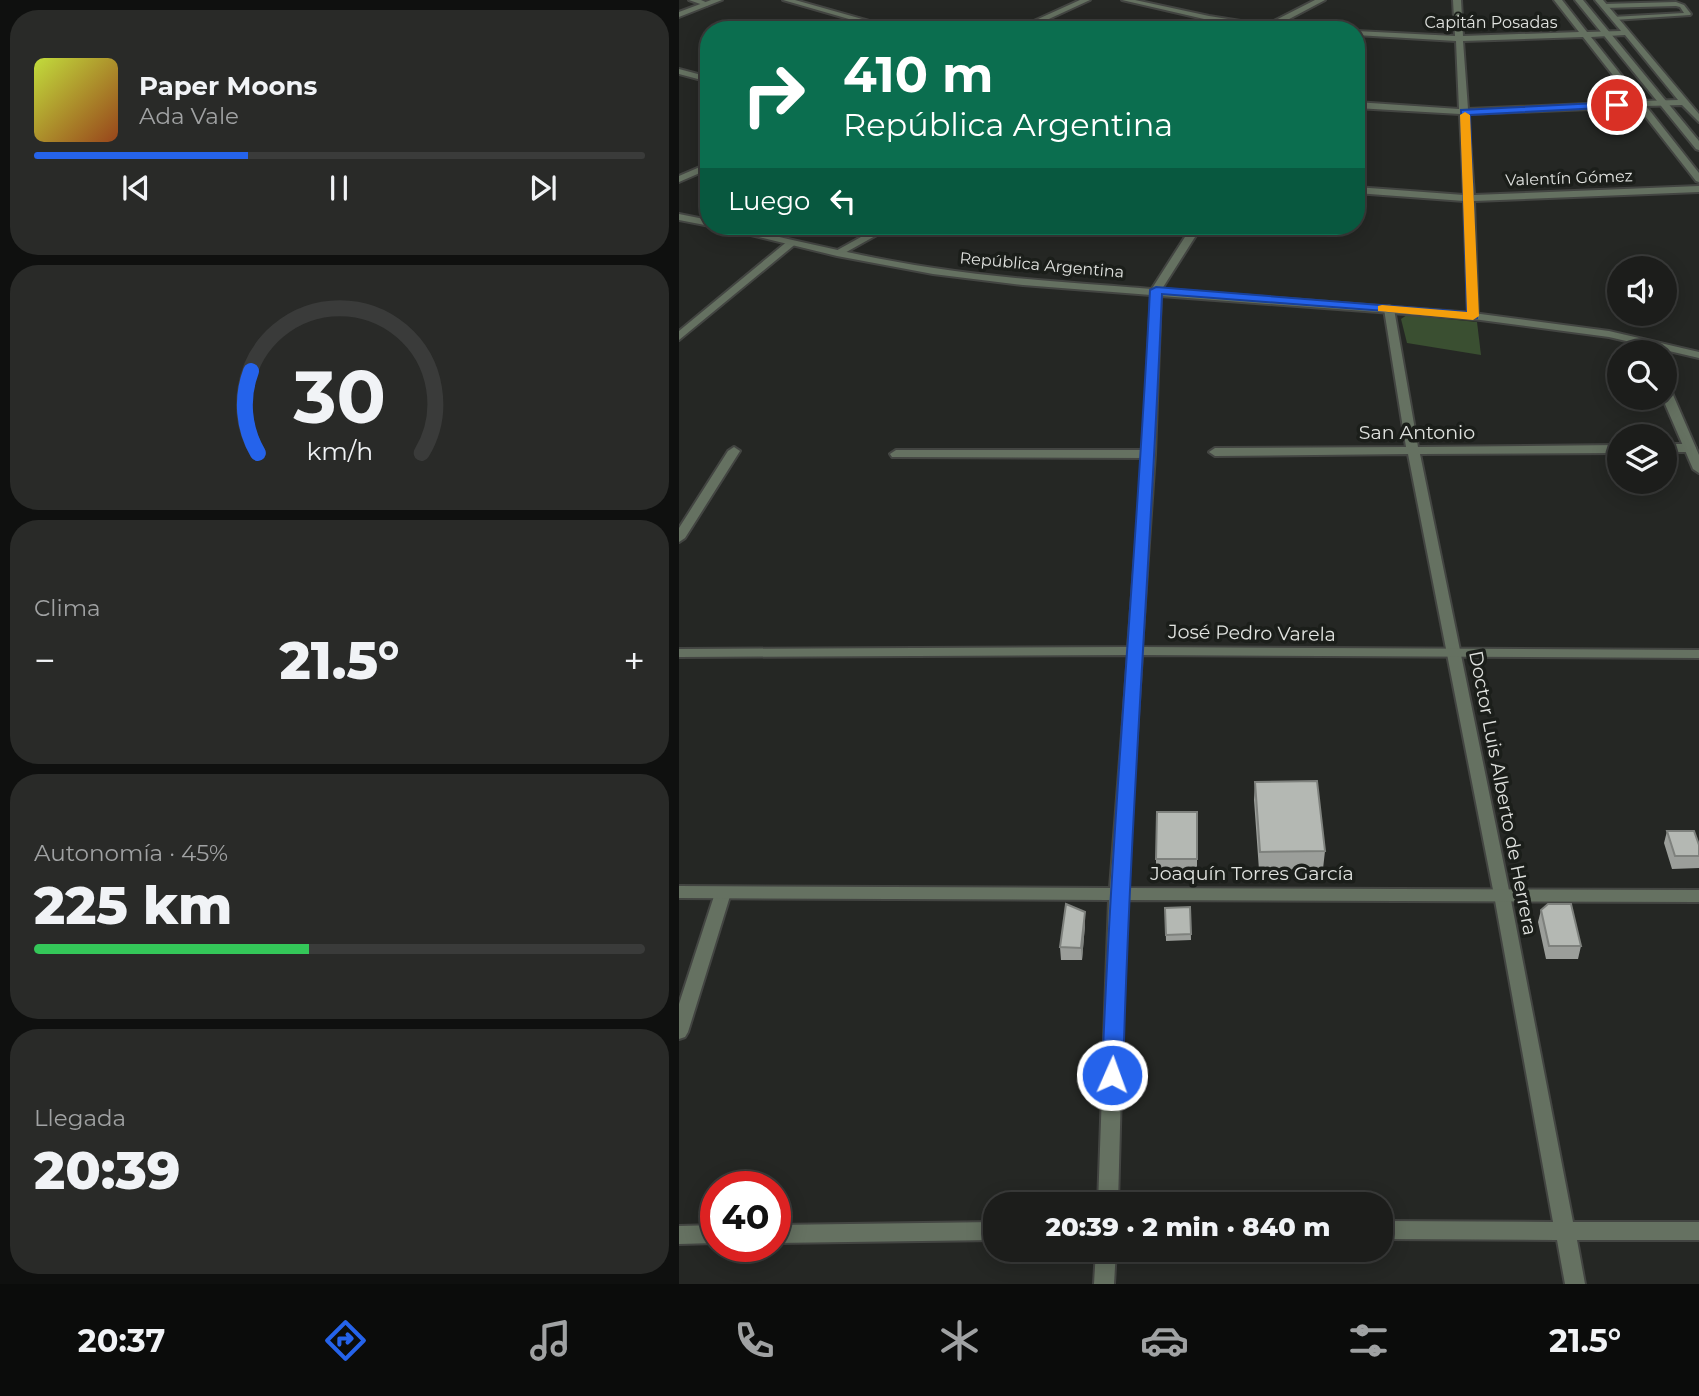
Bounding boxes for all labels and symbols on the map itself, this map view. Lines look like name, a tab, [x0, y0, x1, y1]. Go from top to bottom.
street label: Capitán Posadas	[1425, 13, 1558, 32]
pin	[1587, 75, 1647, 135]
street label: Valentín Gómez	[1505, 166, 1633, 190]
street label: República Argentina	[959, 248, 1125, 282]
street label: San Antonio	[1359, 421, 1475, 444]
street label: José Pedro Varela	[1167, 620, 1336, 646]
street label: Doctor Luis Alberto de Herrera	[1464, 649, 1542, 937]
street label: Joaquín Torres García	[1149, 862, 1354, 885]
position arrow	[1075, 1038, 1149, 1112]
speed limit sign: 40	[700, 1171, 791, 1262]

